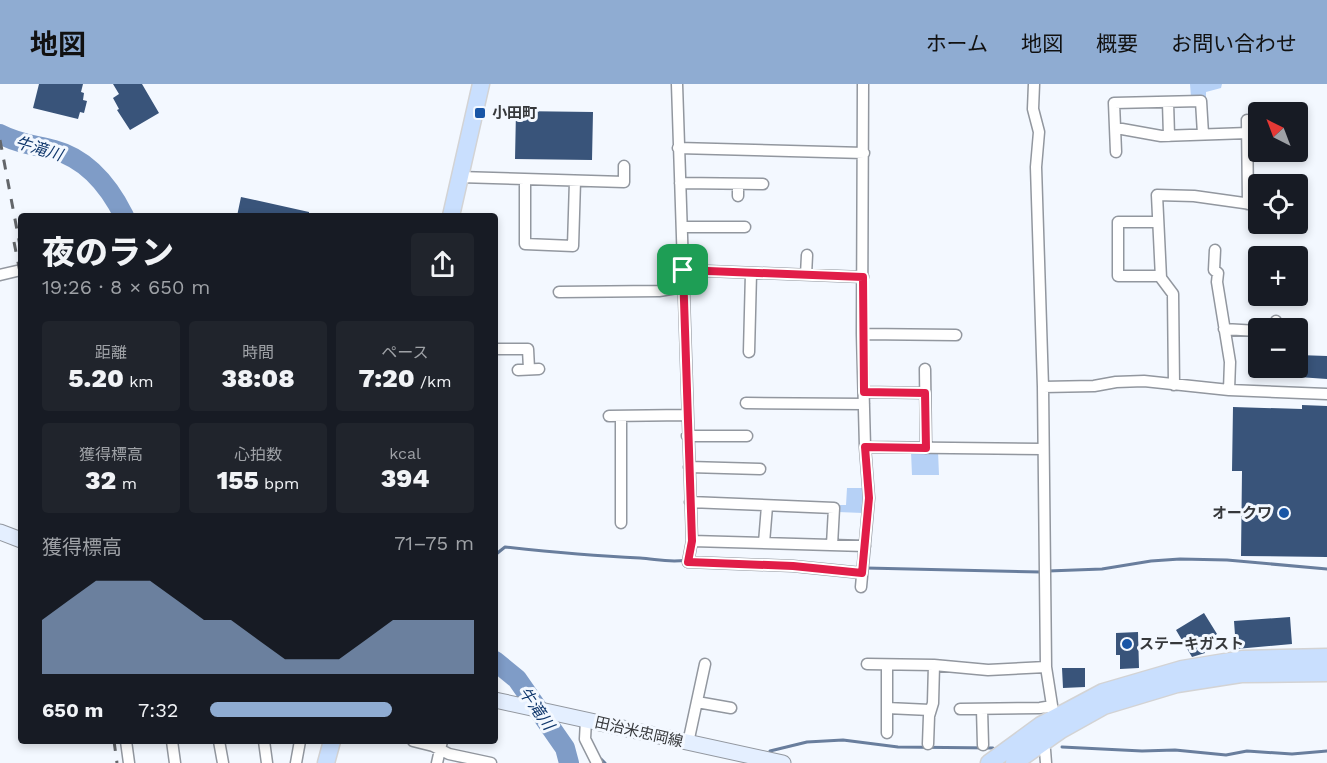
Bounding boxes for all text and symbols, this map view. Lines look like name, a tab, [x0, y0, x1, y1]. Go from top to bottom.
text: 地図	[30, 28, 86, 61]
text: ホーム	[926, 31, 988, 56]
text: 地図	[1021, 31, 1063, 56]
text: 概要	[1096, 31, 1138, 56]
text: お問い合わせ	[1171, 31, 1297, 56]
north arrow	[1248, 102, 1308, 162]
map controls	[1248, 102, 1308, 378]
place label: 小田町	[492, 104, 537, 122]
marker: 小田町	[473, 106, 487, 120]
water label: 牛滝川	[13, 132, 66, 165]
button: locate	[1248, 174, 1308, 234]
text: 夜のラン	[42, 233, 174, 272]
button: share	[411, 233, 474, 296]
pin	[657, 244, 708, 295]
button: +	[1248, 246, 1308, 306]
icon: arrive	[666, 253, 699, 286]
text: 19:26 · 8 × 650 m	[42, 275, 210, 299]
button: −	[1248, 318, 1308, 378]
text: 距離	[95, 343, 127, 362]
text: 時間	[242, 343, 274, 362]
text: ペース	[381, 343, 429, 362]
text: 5.20	[68, 363, 124, 393]
text: 38:08	[221, 363, 295, 393]
text: 7:20	[359, 363, 415, 393]
text: km	[124, 372, 154, 391]
text: /km	[415, 372, 451, 391]
text: kcal	[389, 444, 421, 463]
text: 獲得標高	[79, 445, 143, 464]
text: 心拍数	[234, 445, 282, 464]
text: 394	[381, 463, 429, 493]
text: 32	[85, 465, 116, 495]
text: 155	[217, 465, 259, 495]
text: m	[116, 474, 137, 493]
text: bpm	[259, 474, 299, 493]
place label: オークワ	[1212, 504, 1272, 522]
marker: オークワ	[1277, 506, 1291, 520]
text: 71–75 m	[394, 531, 474, 555]
text: 獲得標高	[42, 535, 122, 559]
place label: ステーキガスト	[1139, 635, 1244, 653]
marker: ステーキガスト	[1120, 637, 1134, 651]
water label: 牛滝川	[515, 683, 559, 735]
text: 650 m	[42, 698, 103, 722]
text: 7:32	[138, 698, 178, 722]
street label: 田治米忠岡線	[593, 713, 685, 751]

